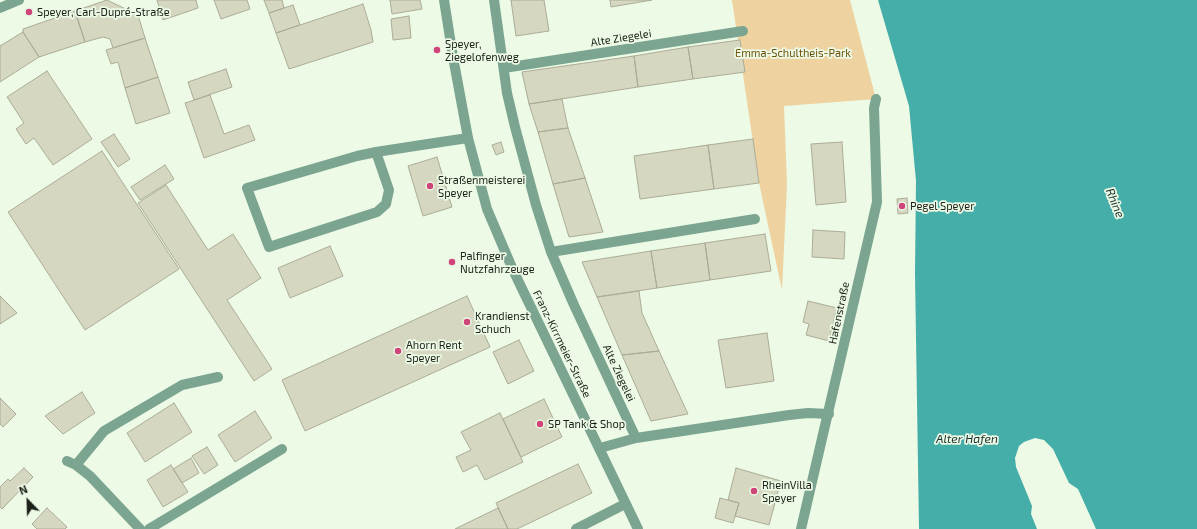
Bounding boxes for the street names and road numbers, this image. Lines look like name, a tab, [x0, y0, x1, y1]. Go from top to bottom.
street label: Alte Ziegelei	[590, 27, 652, 49]
street label: Hafenstraße	[826, 281, 852, 345]
street label: Franz-Kirrmeier-Straße	[530, 288, 594, 400]
street label: Alte Ziegelei	[600, 342, 638, 404]

